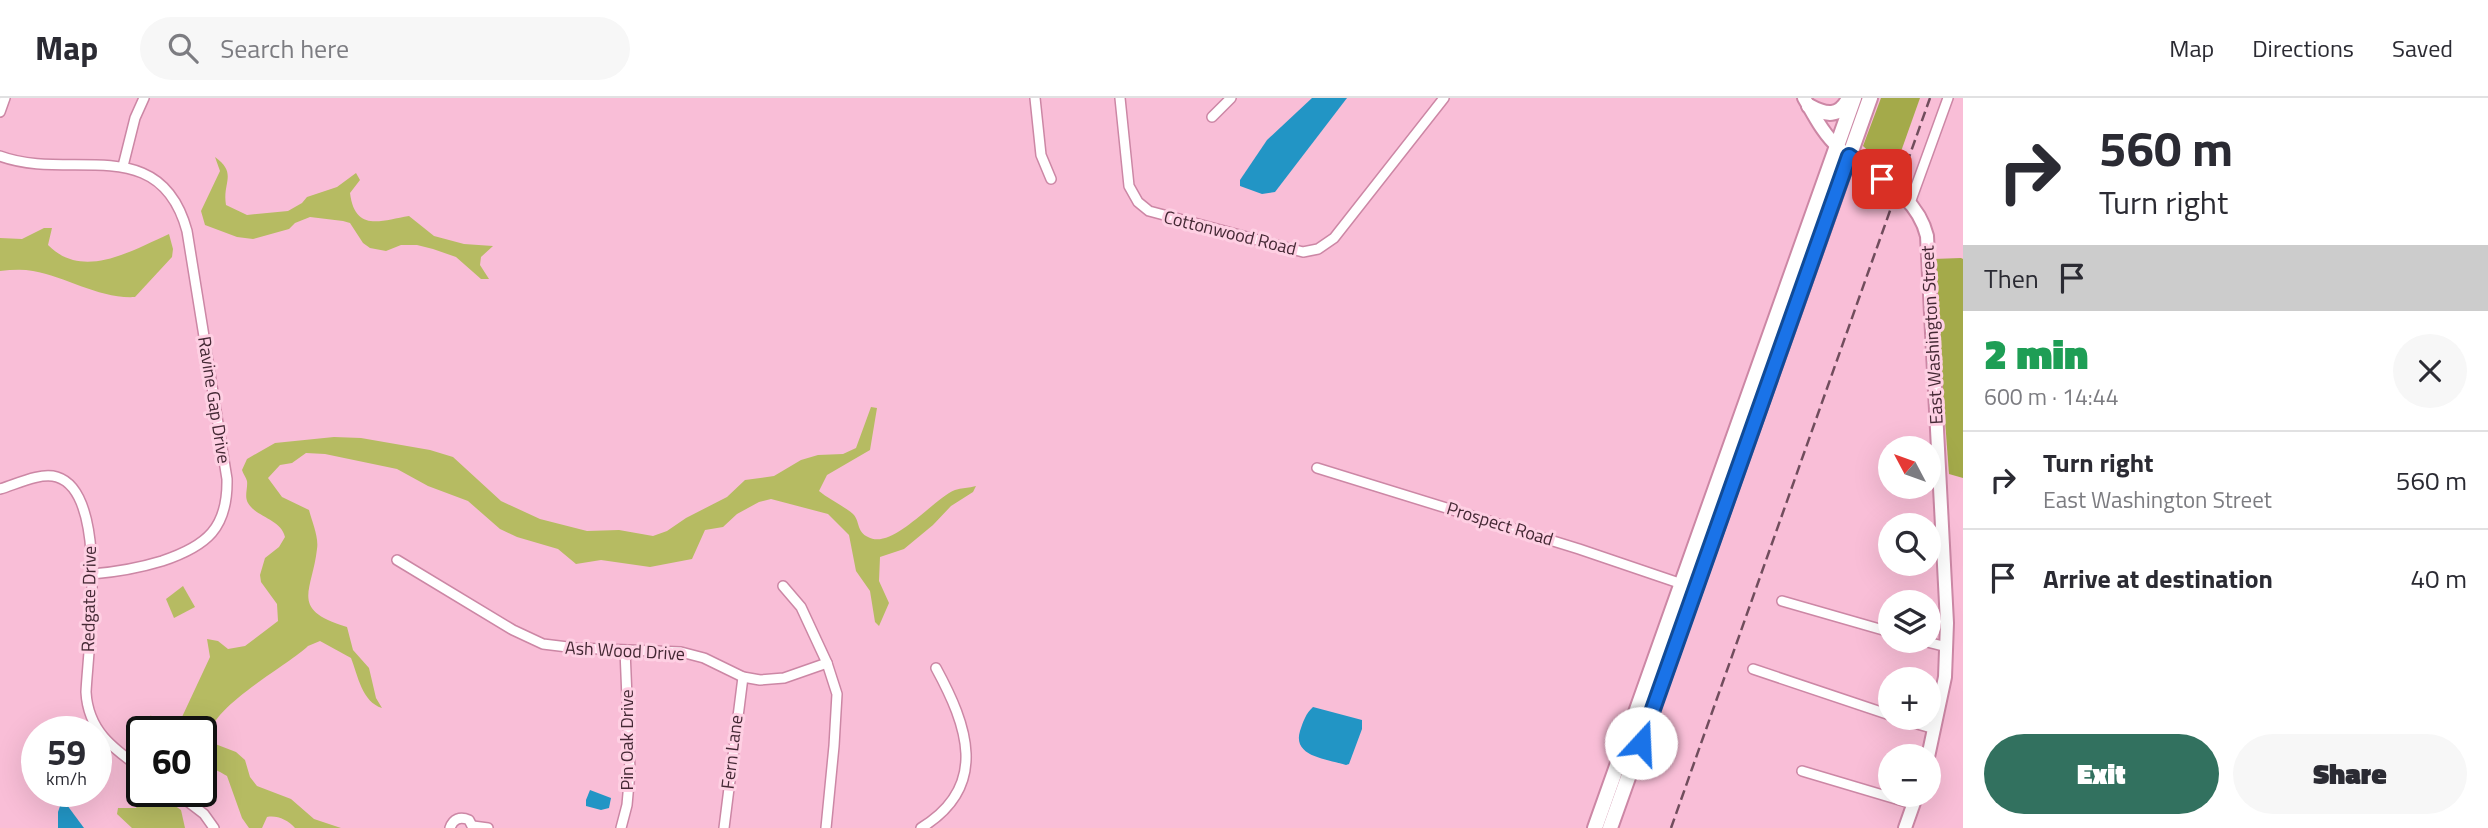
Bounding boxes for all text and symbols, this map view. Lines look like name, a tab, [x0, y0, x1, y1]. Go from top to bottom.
search box	[140, 17, 630, 80]
text: Map	[35, 23, 98, 73]
icon: search	[164, 29, 202, 67]
text: Search here	[220, 29, 349, 68]
text: Map	[2169, 30, 2214, 66]
text: Directions	[2252, 30, 2354, 66]
text: Saved	[2392, 30, 2453, 66]
text: 560 m	[2099, 110, 2233, 185]
icon: right	[1984, 126, 2075, 217]
pin	[1852, 149, 1912, 209]
icon: arrive	[1863, 160, 1901, 198]
text: Turn right	[2099, 178, 2228, 226]
street label: Cottonwood Road	[1161, 203, 1299, 262]
street label: East Washington Street	[1913, 244, 1950, 425]
text: Then	[1984, 259, 2039, 298]
icon: arrive	[2053, 259, 2091, 297]
text: 2 min	[1984, 321, 2088, 385]
street label: Ravine Gap Drive	[191, 334, 238, 465]
button: close	[2393, 334, 2467, 408]
text: 600 m · 14:44	[1984, 379, 2119, 414]
north arrow	[1878, 436, 1941, 499]
map controls	[1878, 436, 1941, 807]
text: Turn right	[2043, 443, 2154, 482]
icon: right	[1984, 461, 2022, 499]
text: 560 m	[2396, 461, 2467, 500]
text: East Washington Street	[2043, 482, 2272, 517]
street label: Prospect Road	[1443, 494, 1557, 553]
button: search	[1878, 513, 1941, 576]
street label: Redgate Drive	[74, 545, 103, 652]
icon: arrive	[1984, 559, 2022, 597]
text: Arrive at destination	[2043, 559, 2273, 598]
text: 40 m	[2410, 559, 2467, 598]
button: layers	[1878, 590, 1941, 653]
street label: Ash Wood Drive	[564, 634, 686, 667]
button: +	[1878, 667, 1941, 730]
street label: Pin Oak Drive	[613, 689, 640, 791]
position arrow	[1604, 706, 1678, 780]
street label: Fern Lane	[714, 713, 749, 791]
speed limit sign: 60	[126, 716, 217, 807]
text: 59	[47, 725, 86, 779]
button: Exit	[1984, 734, 2219, 814]
button: Share	[2233, 734, 2467, 814]
button: −	[1878, 744, 1941, 807]
text: km/h	[46, 765, 87, 792]

